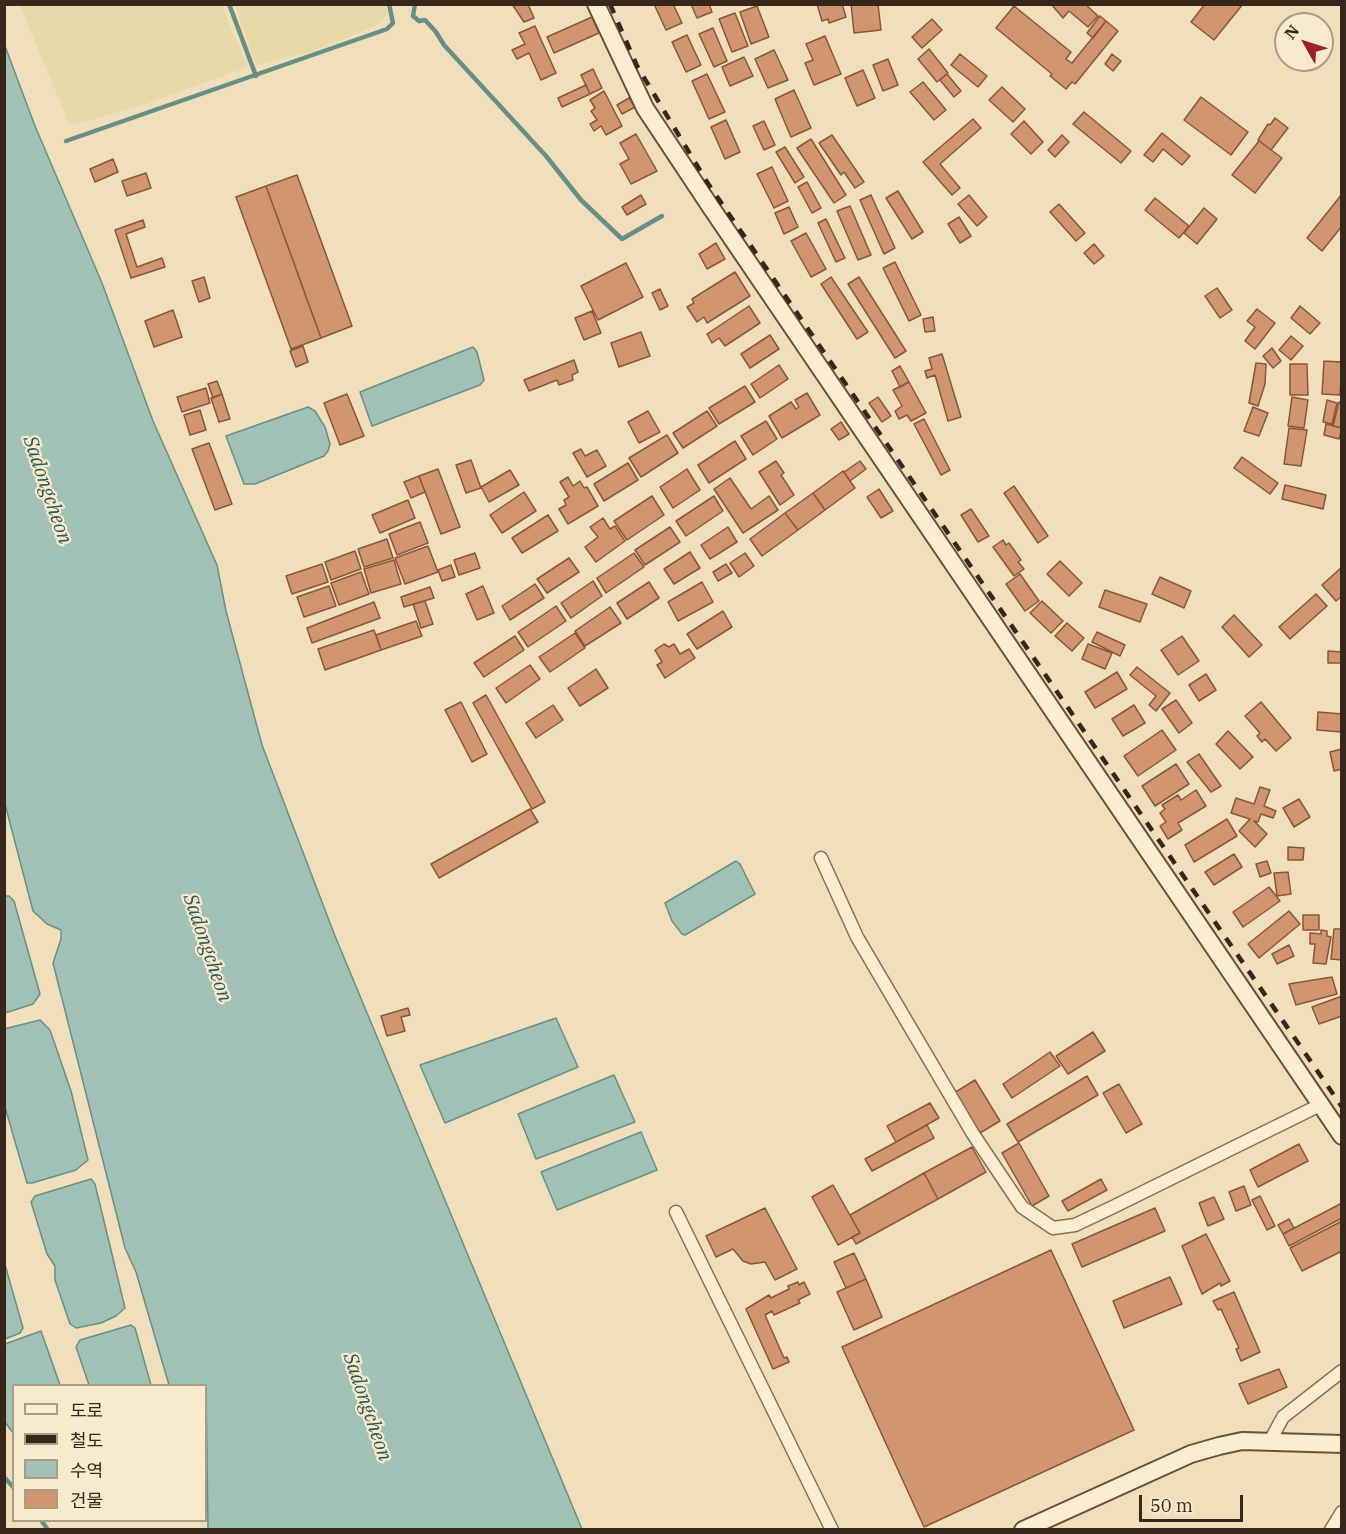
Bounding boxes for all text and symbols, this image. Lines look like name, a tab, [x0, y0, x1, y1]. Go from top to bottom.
north arrow	[1274, 12, 1334, 72]
text: N	[1280, 21, 1303, 43]
water label: Sadongcheon	[17, 433, 77, 547]
water label: Sadongcheon	[177, 891, 237, 1005]
water label: Sadongcheon	[337, 1350, 397, 1464]
legend	[12, 1384, 207, 1522]
text: 도로	[70, 1399, 103, 1422]
text: 철도	[70, 1429, 103, 1452]
text: 수역	[70, 1459, 103, 1482]
scale bar	[1142, 1483, 1246, 1521]
text: 건물	[70, 1489, 103, 1512]
text: 50 m	[1150, 1494, 1193, 1517]

